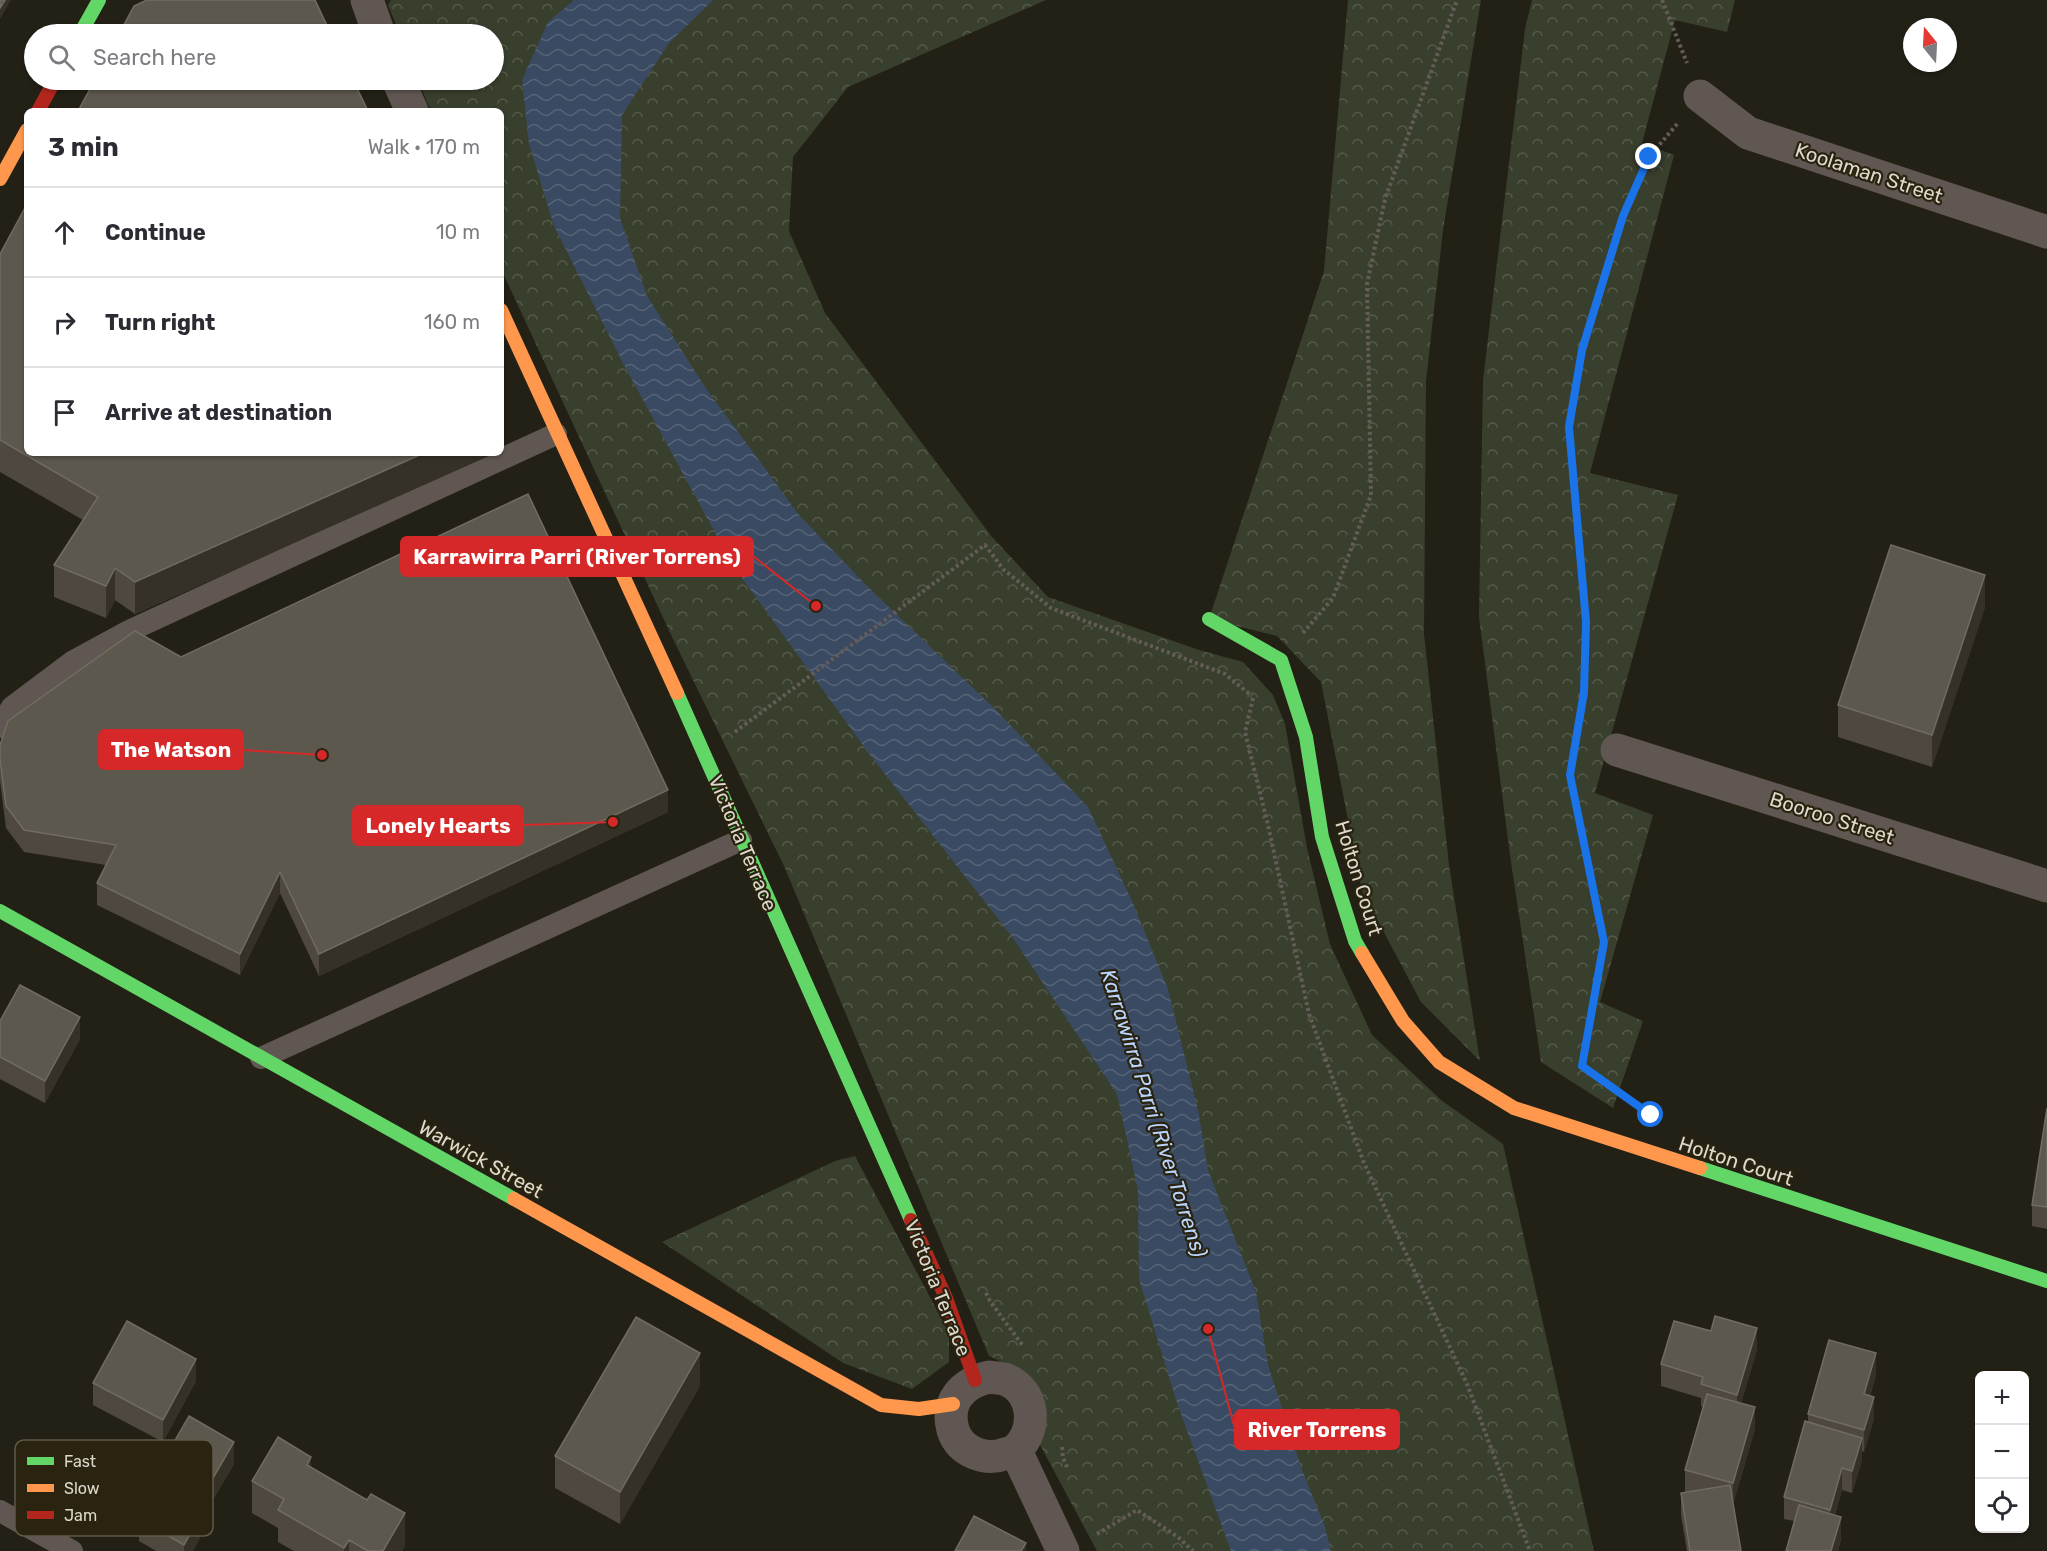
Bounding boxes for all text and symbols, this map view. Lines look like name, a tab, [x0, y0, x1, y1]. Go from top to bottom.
north arrow	[1903, 18, 1957, 72]
search box	[24, 24, 504, 90]
icon: search	[45, 41, 78, 74]
text: Search here	[93, 44, 216, 71]
text: 3 min	[48, 132, 119, 163]
text: Walk · 170 m	[368, 135, 480, 159]
street label: Koolaman Street	[1792, 138, 1946, 208]
route end	[1635, 143, 1661, 169]
icon: ahead	[48, 216, 81, 249]
text: Continue	[105, 219, 206, 246]
text: 10 m	[436, 220, 480, 244]
icon: right	[48, 306, 81, 339]
text: Turn right	[105, 309, 215, 336]
text: 160 m	[424, 310, 480, 334]
icon: arrive	[48, 396, 81, 429]
text: Arrive at destination	[105, 399, 332, 426]
callout: Karrawirra Parri (River Torrens)	[401, 537, 753, 576]
text: Karrawirra Parri (River Torrens)	[413, 544, 741, 569]
callout: The Watson	[99, 730, 243, 769]
text: The Watson	[111, 737, 231, 762]
street label: Victoria Terrace	[704, 771, 782, 915]
street label: Booroo Street	[1767, 787, 1897, 849]
callout: Lonely Hearts	[353, 806, 523, 845]
text: Lonely Hearts	[365, 813, 511, 838]
street label: Holton Court	[1330, 817, 1388, 939]
water label: Karrawirra Parri (River Torrens)	[1096, 966, 1212, 1260]
route start	[1637, 1101, 1663, 1127]
street label: Warwick Street	[414, 1115, 548, 1203]
street label: Holton Court	[1676, 1131, 1797, 1191]
street label: Victoria Terrace	[900, 1216, 976, 1360]
map controls	[1975, 1371, 2029, 1533]
button: +	[1975, 1371, 2029, 1425]
callout: River Torrens	[1235, 1410, 1399, 1449]
text: River Torrens	[1248, 1417, 1386, 1442]
button: −	[1975, 1425, 2029, 1479]
legend	[15, 1440, 213, 1536]
text: Fast	[64, 1452, 96, 1471]
text: Slow	[64, 1479, 100, 1498]
button: locate	[1975, 1479, 2029, 1533]
text: Jam	[64, 1506, 97, 1525]

